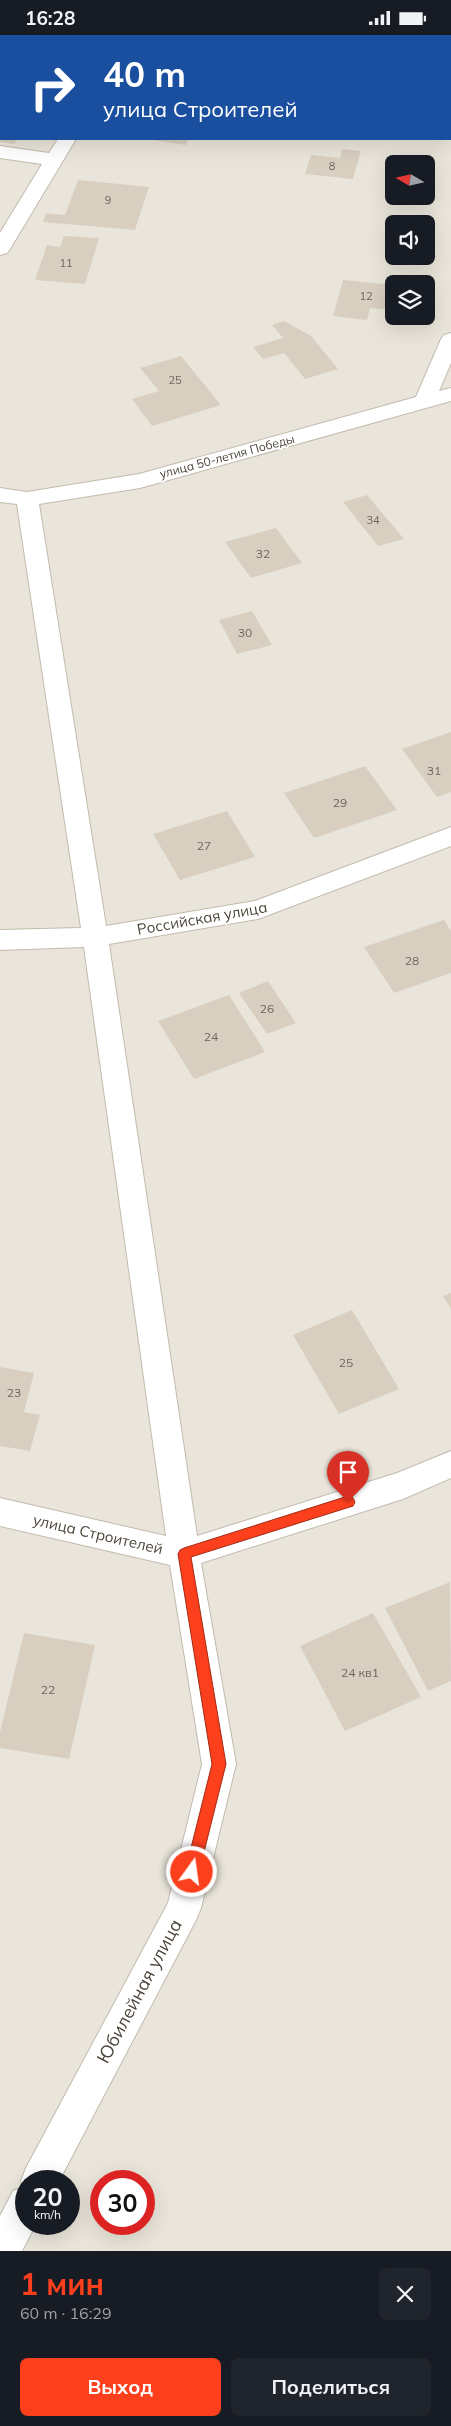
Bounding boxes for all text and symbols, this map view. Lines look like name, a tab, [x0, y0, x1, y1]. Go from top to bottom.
text: 16:28	[25, 6, 75, 30]
text: 40 m	[103, 52, 186, 96]
icon: right	[20, 55, 85, 120]
text: улица Строителей	[103, 95, 298, 123]
north arrow	[385, 155, 435, 205]
map controls	[385, 155, 435, 325]
house number: 8	[329, 159, 336, 173]
house number: 9	[105, 193, 111, 207]
button: sound	[385, 215, 435, 265]
house number: 11	[59, 256, 73, 270]
button: layers	[385, 275, 435, 325]
house number: 12	[359, 289, 373, 303]
house number: 25	[168, 373, 182, 387]
street label: улица 50-летия Победы	[158, 431, 296, 481]
house number: 34	[366, 513, 380, 527]
house number: 32	[256, 546, 270, 561]
house number: 30	[238, 625, 252, 640]
house number: 31	[427, 763, 441, 778]
house number: 29	[333, 795, 347, 810]
house number: 27	[197, 838, 211, 853]
street label: Российская улица	[135, 897, 269, 939]
house number: 28	[405, 953, 419, 968]
house number: 26	[260, 1001, 274, 1016]
house number: 24	[204, 1029, 218, 1044]
house number: 25	[339, 1355, 353, 1370]
house number: 23	[7, 1385, 21, 1400]
pin	[327, 1451, 369, 1502]
icon: arrive	[334, 1458, 362, 1486]
street label: улица Строителей	[31, 1510, 165, 1558]
house number: 24 кв1	[341, 1665, 379, 1680]
house number: 22	[41, 1682, 55, 1697]
position arrow	[165, 1845, 217, 1897]
street label: Юбилейная улица	[91, 1915, 187, 2067]
speed limit sign: 30	[90, 2170, 155, 2235]
text: 20	[32, 2181, 63, 2212]
text: km/h	[34, 2207, 61, 2222]
text: 1 мин	[20, 2265, 104, 2303]
button: close	[379, 2268, 431, 2320]
text: 60 m · 16:29	[20, 2303, 112, 2323]
button: Выход	[20, 2358, 221, 2416]
button: Поделиться	[231, 2358, 431, 2416]

